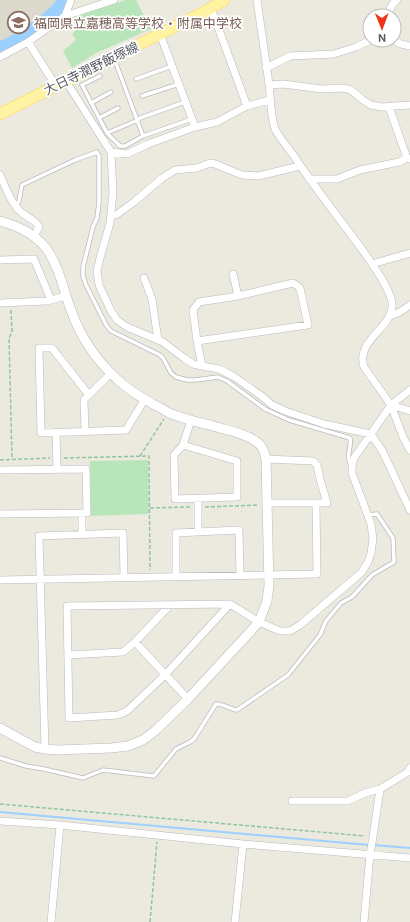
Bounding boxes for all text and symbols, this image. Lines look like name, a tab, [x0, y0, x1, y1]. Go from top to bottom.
north arrow	[362, 8, 402, 48]
school or university icon: 福岡県立嘉穂高等学校・附属中学校	[5, 10, 31, 36]
place label: 福岡県立嘉穂高等学校・附属中学校	[34, 15, 242, 32]
text: N	[378, 31, 386, 45]
street label: 大日寺潤野飯塚線	[41, 38, 142, 99]

